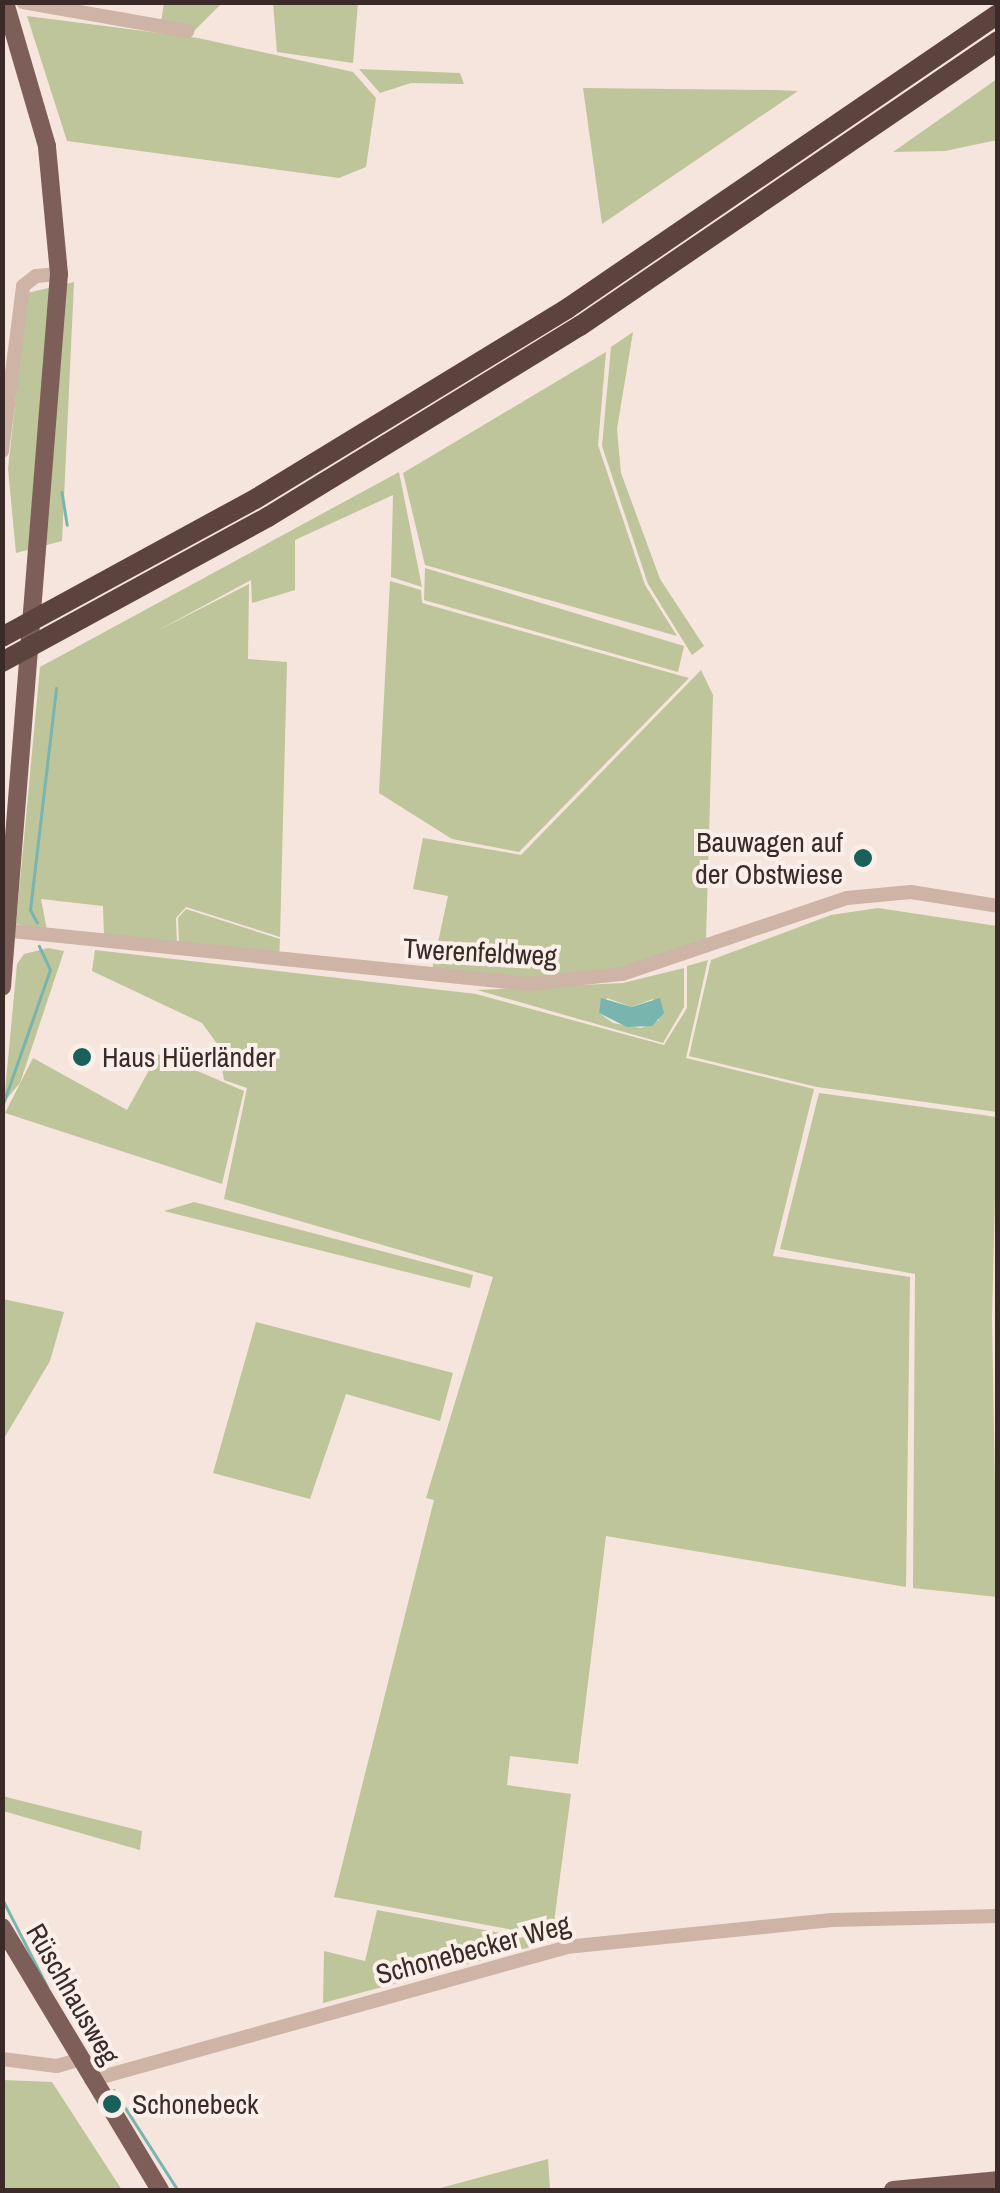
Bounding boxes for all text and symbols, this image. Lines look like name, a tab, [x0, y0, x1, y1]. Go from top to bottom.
place label: Bauwagen auf der Obstwiese	[695, 825, 843, 891]
marker: Bauwagen auf der Obstwiese	[852, 847, 874, 869]
street label: Twerenfeldweg	[402, 931, 558, 973]
place label: Haus Hüerländer	[102, 1040, 276, 1074]
marker: Haus Hüerländer	[71, 1046, 93, 1068]
street label: Schonebecker Weg	[372, 1907, 574, 1991]
street label: Rüschhausweg	[19, 1918, 127, 2070]
place label: Schonebeck	[132, 2087, 258, 2121]
marker: Schonebeck	[101, 2093, 123, 2115]

